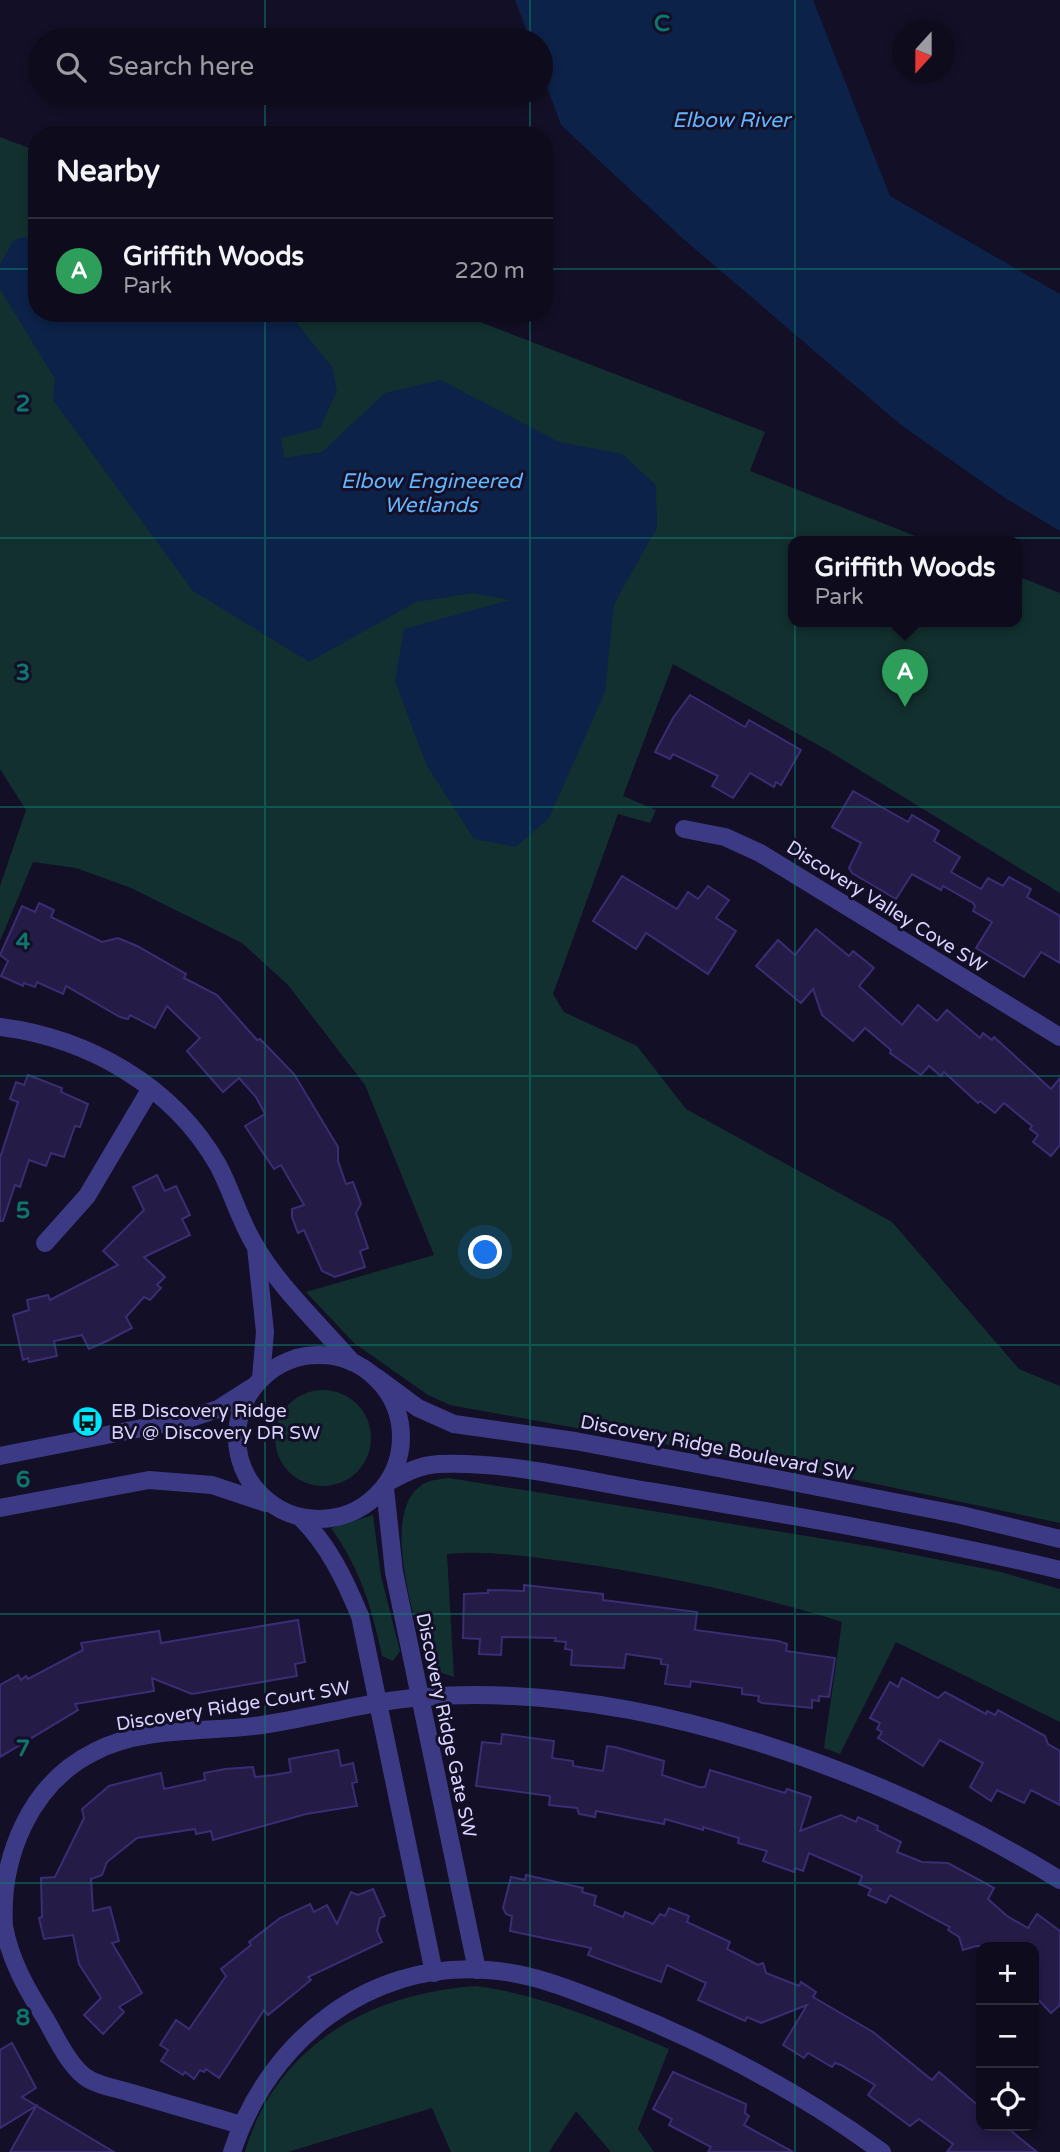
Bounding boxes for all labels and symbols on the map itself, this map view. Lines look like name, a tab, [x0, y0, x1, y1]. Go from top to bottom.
text: C	[654, 10, 670, 38]
north arrow	[892, 21, 955, 84]
water label: Elbow River	[672, 108, 793, 133]
text: 2	[16, 390, 30, 418]
water label: Elbow Engineered Wetlands	[341, 469, 524, 518]
pin: A	[882, 649, 928, 707]
text: 3	[16, 659, 30, 687]
street label: Discovery Valley Cove SW	[782, 836, 990, 978]
text: 4	[16, 928, 31, 956]
text: 5	[16, 1197, 30, 1225]
your location	[468, 1235, 502, 1269]
place label: EB Discovery Ridge BV @ Discovery DR SW	[111, 1400, 320, 1444]
bus stop icon: EB Discovery Ridge BV @ Discovery DR SW	[71, 1404, 105, 1438]
street label: Discovery Ridge Boulevard SW	[579, 1411, 855, 1485]
text: 6	[16, 1466, 30, 1494]
street label: Discovery Ridge Gate SW	[411, 1611, 481, 1840]
street label: Discovery Ridge Court SW	[114, 1677, 352, 1735]
text: 7	[16, 1735, 30, 1763]
text: 8	[16, 2004, 30, 2032]

